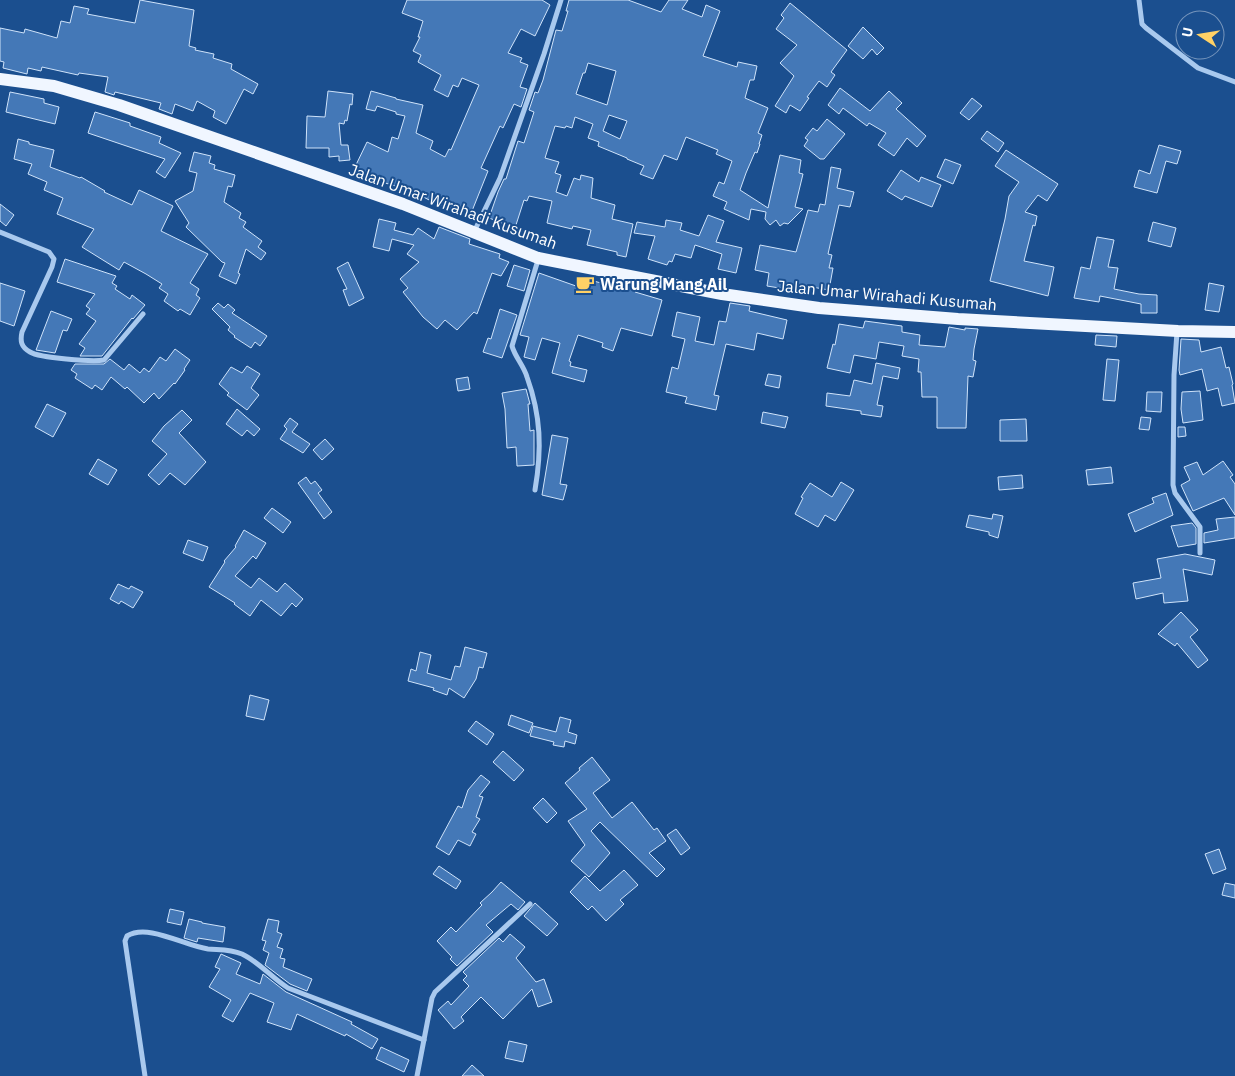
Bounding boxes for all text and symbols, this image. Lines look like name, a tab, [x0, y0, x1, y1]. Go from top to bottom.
north arrow	[1175, 10, 1225, 60]
text: U	[1177, 26, 1197, 39]
street label: Jalan Umar Wirahadi Kusumah	[346, 159, 560, 253]
cafe icon: Warung Mang Ail	[574, 273, 596, 295]
place label: Warung Mang Ail	[600, 274, 727, 294]
street label: Jalan Umar Wirahadi Kusumah	[776, 275, 998, 315]

